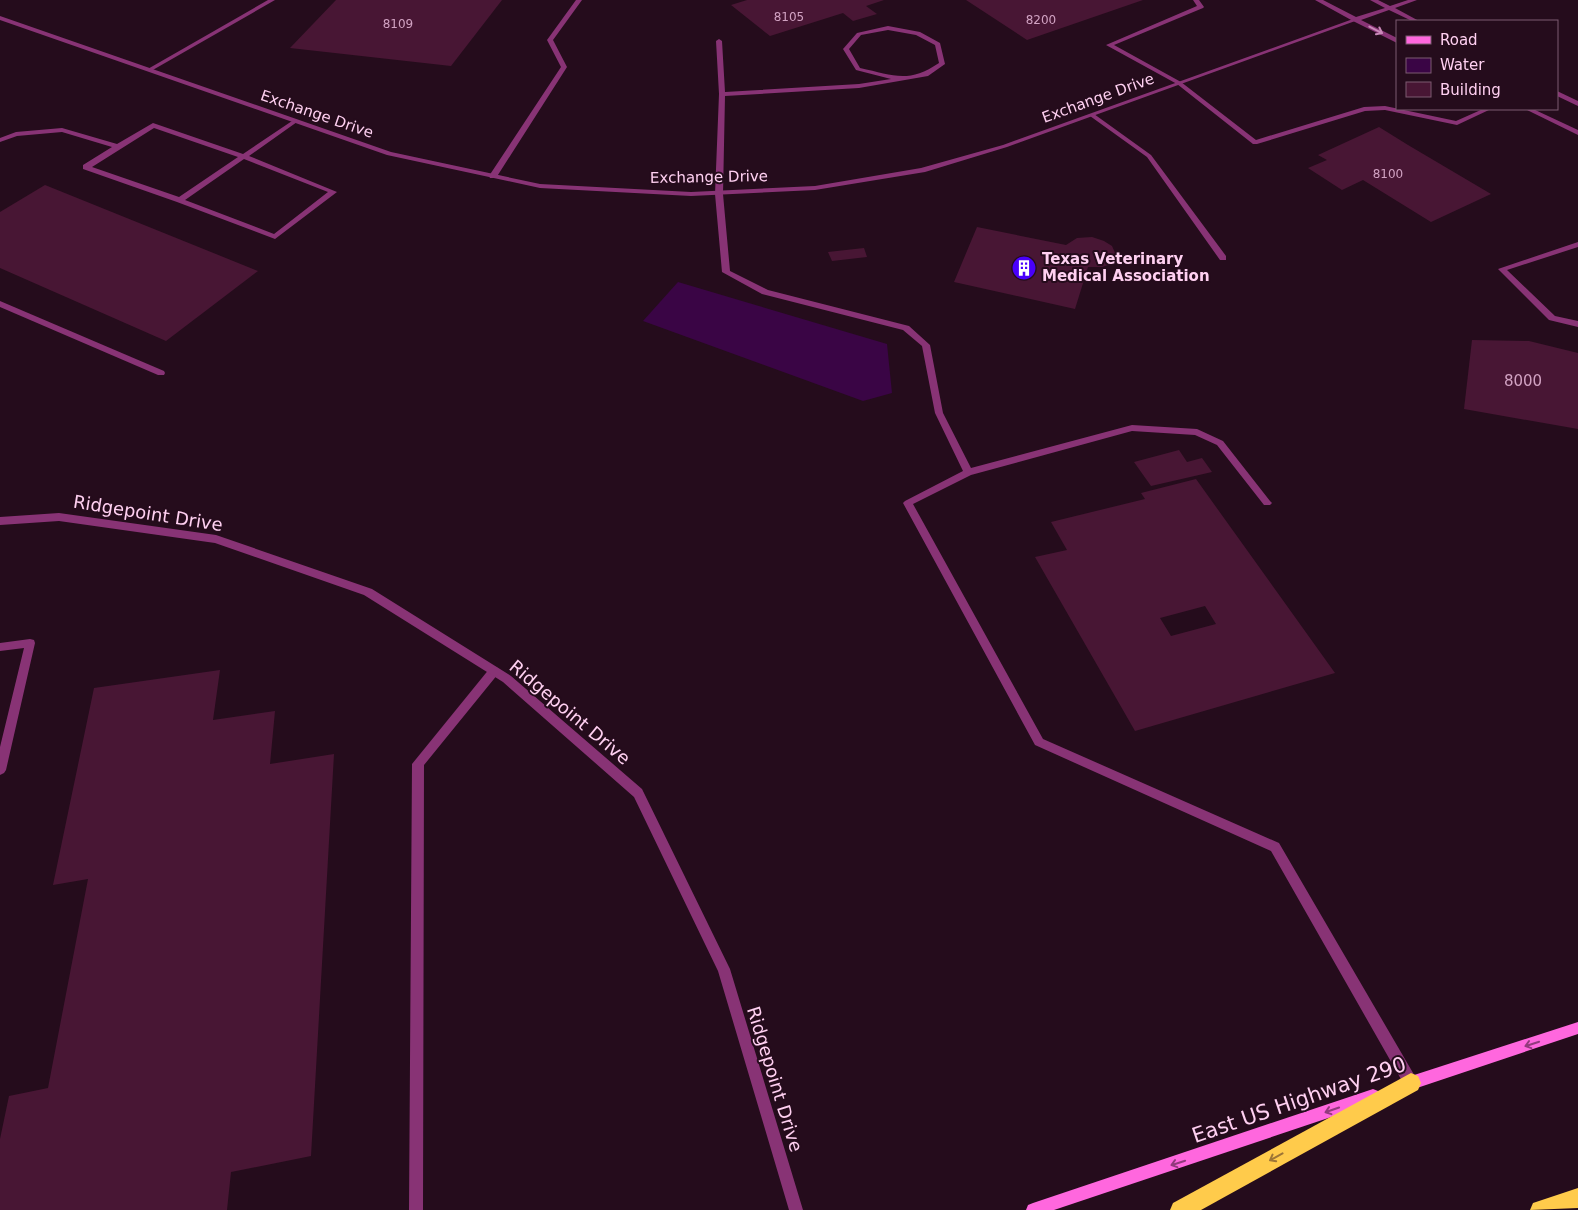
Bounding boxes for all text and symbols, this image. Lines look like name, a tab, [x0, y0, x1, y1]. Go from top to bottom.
house number: 8105	[774, 10, 804, 24]
house number: 8200	[1026, 13, 1056, 27]
house number: 8109	[383, 17, 413, 31]
legend	[1396, 20, 1558, 110]
one-way arrow	[1368, 26, 1383, 35]
text: Road	[1440, 31, 1478, 49]
text: Water	[1440, 56, 1485, 74]
street label: Exchange Drive	[1039, 69, 1157, 127]
text: Building	[1440, 81, 1501, 99]
street label: Exchange Drive	[258, 86, 376, 142]
street label: Exchange Drive	[650, 167, 768, 187]
house number: 8100	[1373, 167, 1403, 181]
place label: Texas Veterinary Medical Association	[1042, 250, 1210, 285]
building icon: Texas Veterinary Medical Association	[1011, 255, 1037, 281]
house number: 8000	[1504, 372, 1542, 390]
street label: Ridgepoint Drive	[72, 491, 224, 535]
street label: Ridgepoint Drive	[505, 655, 635, 769]
street label: Ridgepoint Drive	[743, 1004, 807, 1154]
one-way arrow	[1524, 1039, 1540, 1049]
street label: East US Highway 290	[1189, 1052, 1409, 1148]
one-way arrow	[1324, 1106, 1340, 1116]
one-way arrow	[1269, 1152, 1284, 1162]
one-way arrow	[1170, 1158, 1186, 1168]

